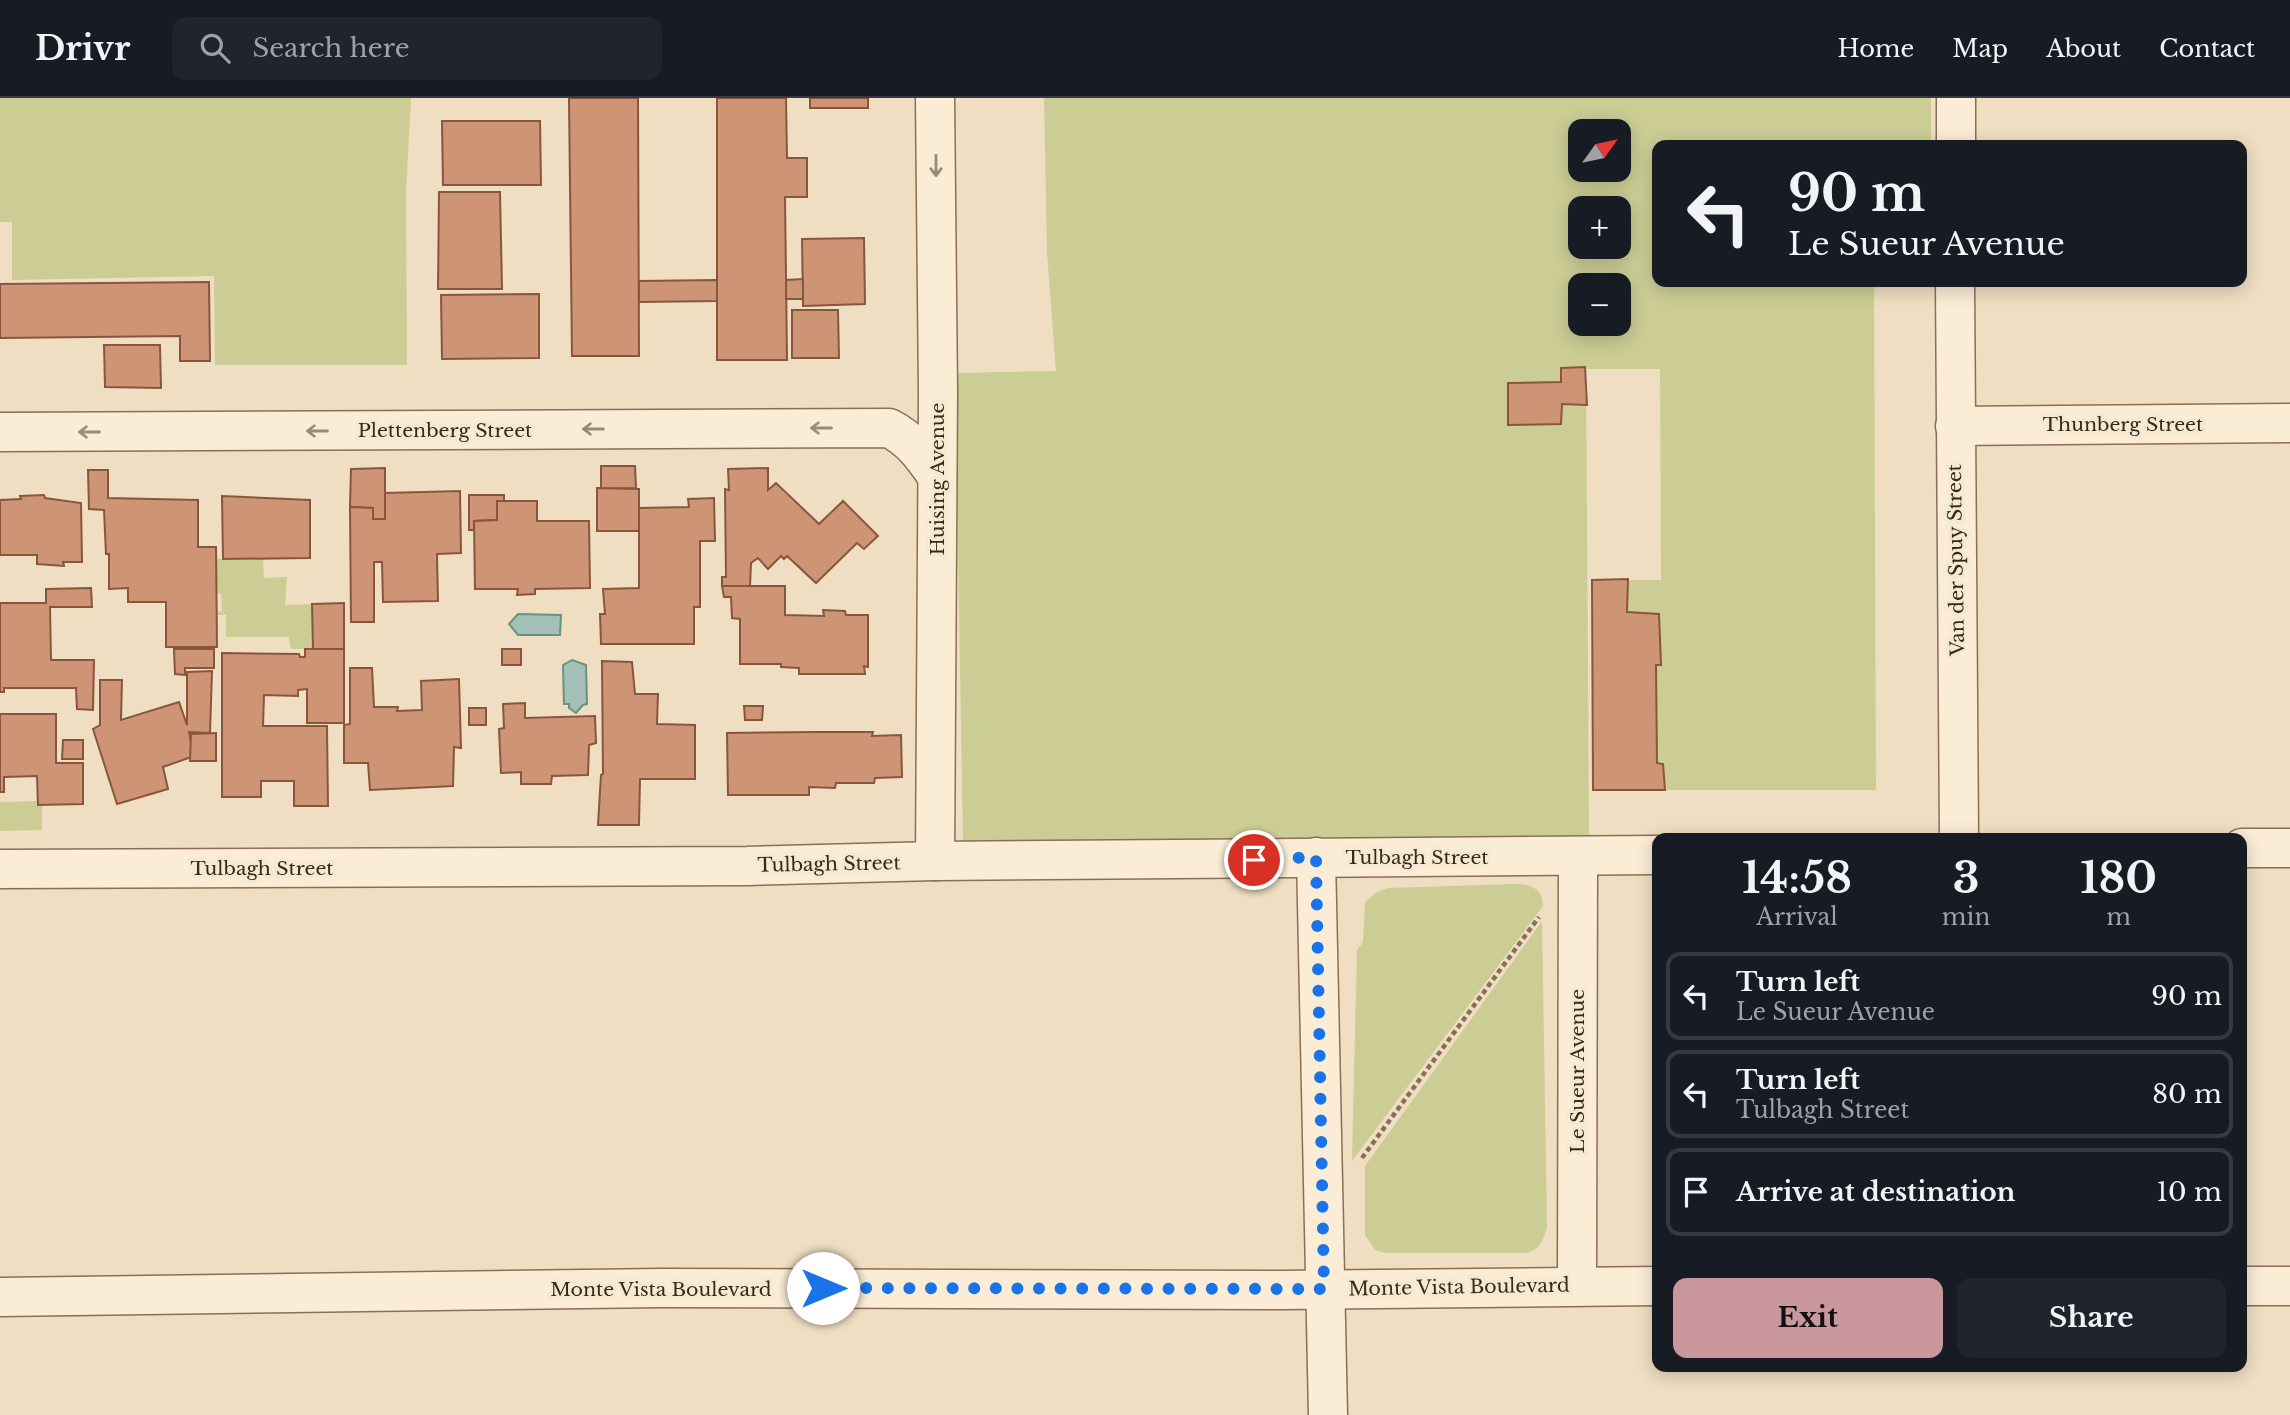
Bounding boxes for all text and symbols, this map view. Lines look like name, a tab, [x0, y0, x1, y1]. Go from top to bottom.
search box	[172, 17, 662, 80]
text: Drivr	[35, 28, 130, 69]
icon: search	[196, 29, 234, 67]
text: Search here	[252, 32, 410, 64]
text: Home	[1838, 34, 1914, 63]
text: Map	[1952, 34, 2008, 63]
text: About	[2046, 34, 2121, 63]
text: Contact	[2159, 34, 2255, 63]
north arrow	[1568, 119, 1631, 182]
map controls	[1568, 119, 1631, 336]
one-way arrow	[929, 154, 943, 177]
text: 90 m	[1788, 163, 1925, 224]
icon: left	[1673, 168, 1764, 259]
button: +	[1568, 196, 1631, 259]
text: Le Sueur Avenue	[1788, 224, 2065, 264]
button: −	[1568, 273, 1631, 336]
street label: Huising Avenue	[926, 403, 949, 555]
street label: Thunberg Street	[2043, 413, 2204, 436]
street label: Plettenberg Street	[358, 419, 533, 442]
one-way arrow	[810, 421, 833, 435]
one-way arrow	[582, 423, 605, 436]
one-way arrow	[306, 424, 329, 438]
one-way arrow	[78, 425, 101, 439]
street label: Van der Spuy Street	[1943, 463, 1969, 657]
pin	[1224, 830, 1284, 890]
icon: arrive	[1235, 841, 1273, 879]
street label: Tulbagh Street	[1345, 846, 1489, 869]
street label: Tulbagh Street	[757, 851, 902, 877]
text: 14:58	[1742, 852, 1852, 904]
text: 3	[1953, 852, 1979, 904]
text: 180	[2080, 852, 2157, 904]
street label: Tulbagh Street	[190, 857, 334, 880]
text: Arrival	[1756, 903, 1838, 931]
text: min	[1942, 903, 1990, 931]
text: m	[2106, 903, 2131, 931]
text: Turn left	[1736, 966, 1860, 998]
icon: left	[1677, 977, 1715, 1015]
text: 90 m	[2151, 980, 2222, 1012]
street label: Le Sueur Avenue	[1566, 989, 1589, 1153]
text: Le Sueur Avenue	[1736, 998, 1935, 1026]
text: Turn left	[1736, 1064, 1860, 1096]
icon: left	[1677, 1075, 1715, 1113]
text: 80 m	[2152, 1078, 2222, 1110]
text: Tulbagh Street	[1736, 1096, 1909, 1124]
icon: arrive	[1677, 1173, 1715, 1211]
text: Arrive at destination	[1736, 1176, 2016, 1208]
text: 10 m	[2156, 1176, 2222, 1208]
position arrow	[786, 1251, 860, 1325]
street label: Monte Vista Boulevard	[1348, 1274, 1570, 1300]
street label: Monte Vista Boulevard	[550, 1278, 772, 1301]
button: Exit	[1673, 1278, 1943, 1358]
button: Share	[1957, 1278, 2226, 1358]

